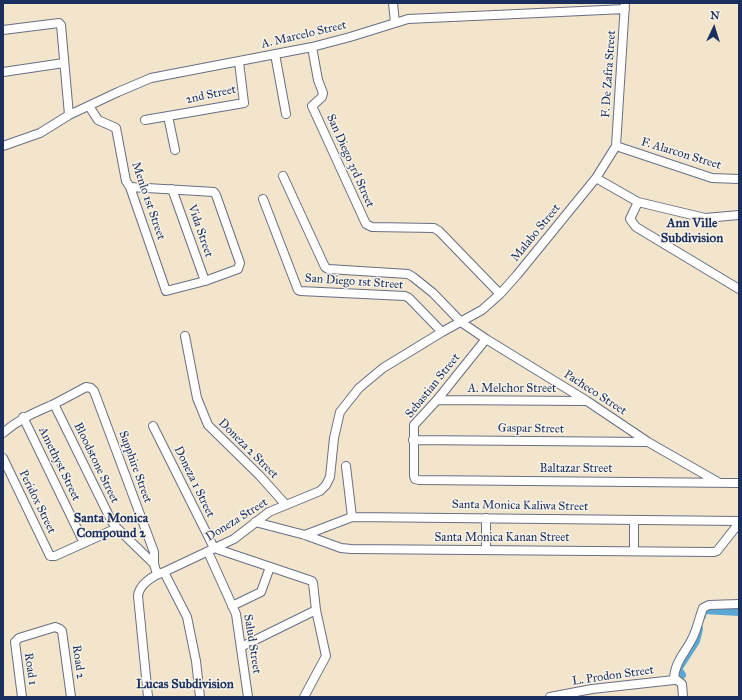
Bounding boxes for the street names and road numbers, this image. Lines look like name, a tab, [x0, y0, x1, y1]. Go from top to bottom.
street label: A. Marcelo Street	[260, 18, 348, 52]
street label: F. De Zafra Street	[599, 30, 619, 118]
street label: 2nd Street	[185, 83, 237, 107]
street label: San Diego 3rd Street	[323, 112, 377, 210]
street label: F. Alarcon Street	[639, 135, 723, 173]
street label: Menlo 1st Street	[128, 160, 168, 242]
street label: Malabo Street	[508, 201, 564, 265]
street label: Vida Street	[184, 203, 216, 259]
street label: San Diego 1st Street	[304, 271, 404, 293]
street label: Sebastian Street	[403, 351, 463, 421]
street label: Pacheco Street	[561, 367, 629, 419]
street label: A. Melchor Street	[468, 382, 556, 396]
street label: Doneza 2 Street	[215, 416, 281, 482]
street label: Bloodstone Street	[70, 420, 122, 506]
street label: Gaspar Street	[498, 421, 564, 437]
street label: Amethyst Street	[35, 425, 83, 503]
street label: Sapphire Street	[115, 429, 155, 505]
street label: Doneza 1 Street	[171, 444, 217, 520]
street label: Baltazar Street	[539, 462, 613, 476]
street label: Peridox Street	[15, 468, 59, 536]
street label: Doneza Street	[203, 495, 271, 545]
street label: Santa Monica Kaliwa Street	[452, 498, 588, 514]
street label: Santa Monica Kanan Street	[434, 531, 570, 545]
street label: Salud Street	[240, 613, 264, 675]
street label: Road 2	[68, 644, 88, 680]
street label: Road 1	[21, 652, 39, 686]
street label: L. Prodon Street	[571, 663, 655, 689]

